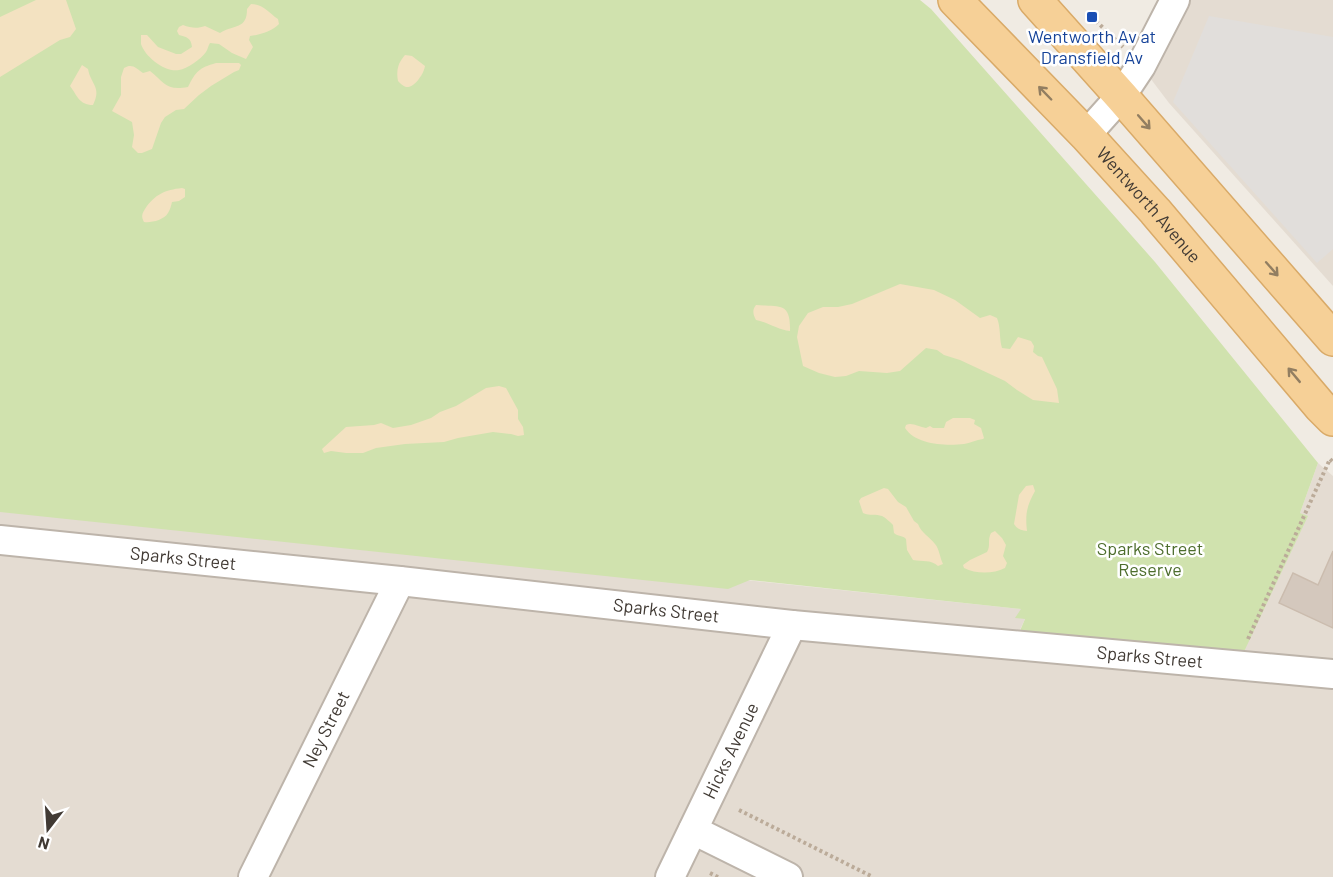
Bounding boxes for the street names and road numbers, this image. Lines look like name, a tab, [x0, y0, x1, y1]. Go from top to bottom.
street label: Wentworth Avenue	[1092, 142, 1206, 267]
street label: Sparks Street	[129, 541, 237, 574]
street label: Sparks Street	[612, 593, 721, 627]
street label: Sparks Street	[1096, 641, 1204, 672]
street label: Ney Street	[297, 687, 354, 771]
street label: Hicks Avenue	[697, 699, 763, 802]

